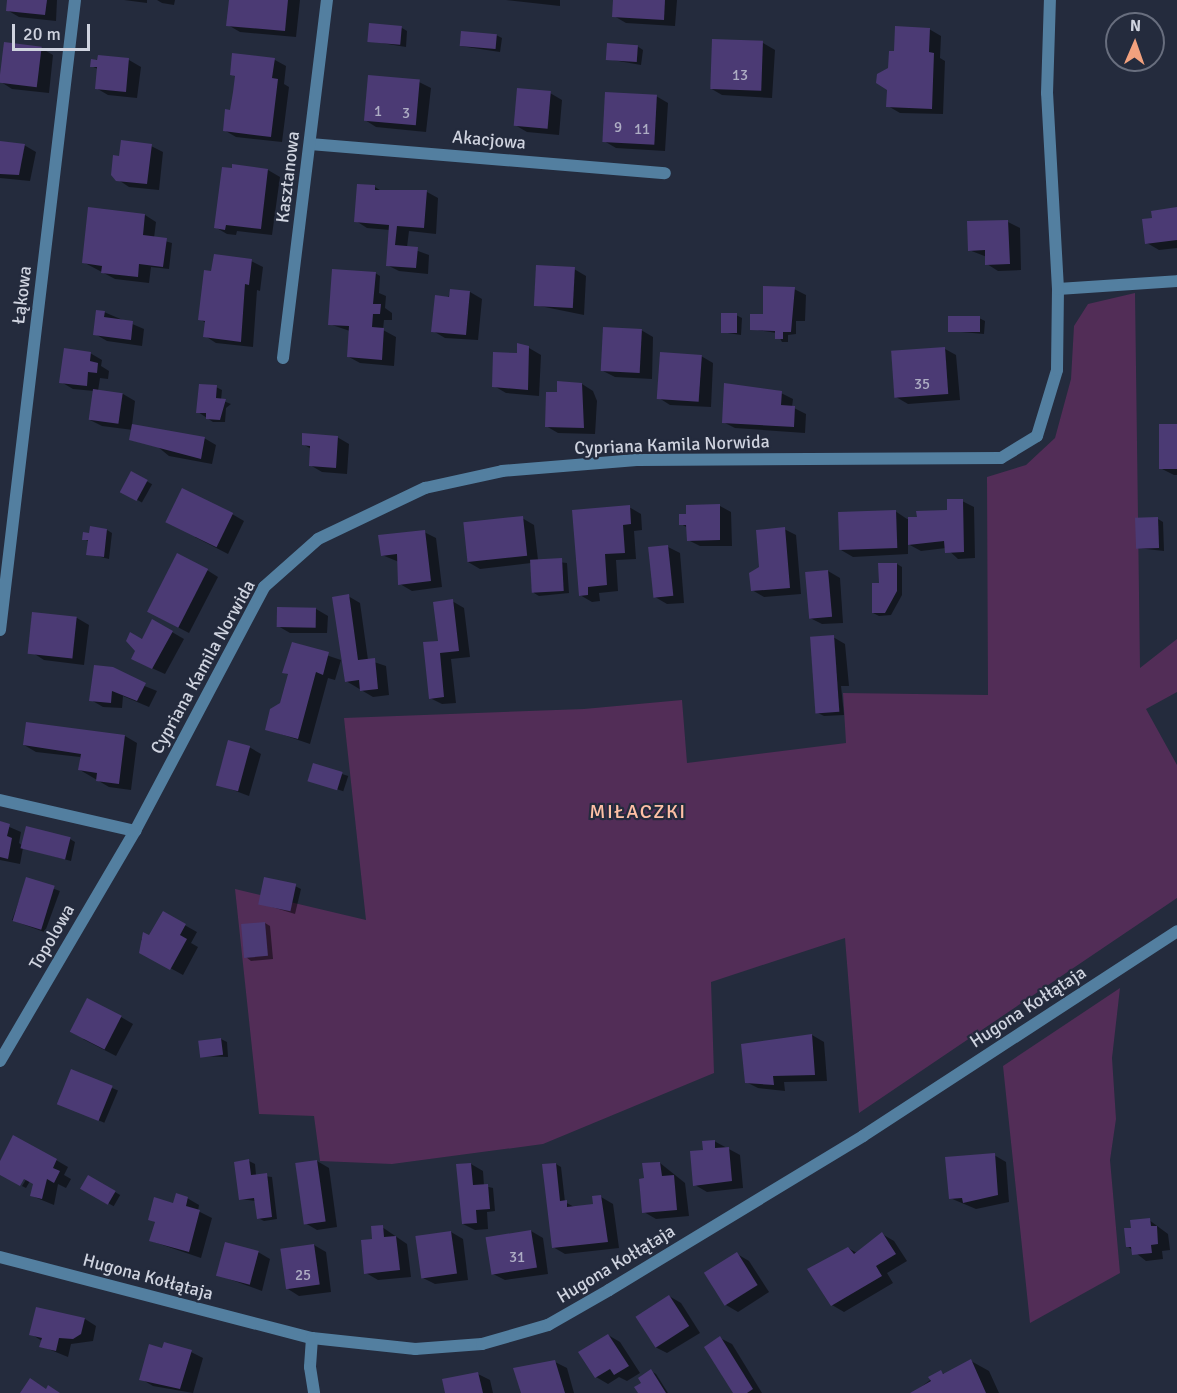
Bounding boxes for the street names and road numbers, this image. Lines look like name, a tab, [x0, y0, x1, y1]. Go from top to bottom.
street label: Akacjowa	[451, 126, 527, 154]
street label: Kasztanowa	[272, 130, 304, 224]
street label: Łąkowa	[8, 265, 36, 325]
street label: Cypriana Kamila Norwida	[574, 431, 770, 459]
street label: Cypriana Kamila Norwida	[146, 576, 260, 758]
street label: Topolowa	[25, 900, 79, 974]
street label: Hugona Kołłątaja	[966, 961, 1090, 1053]
street label: Hugona Kołłątaja	[553, 1220, 679, 1308]
street label: Hugona Kołłątaja	[80, 1249, 216, 1305]

